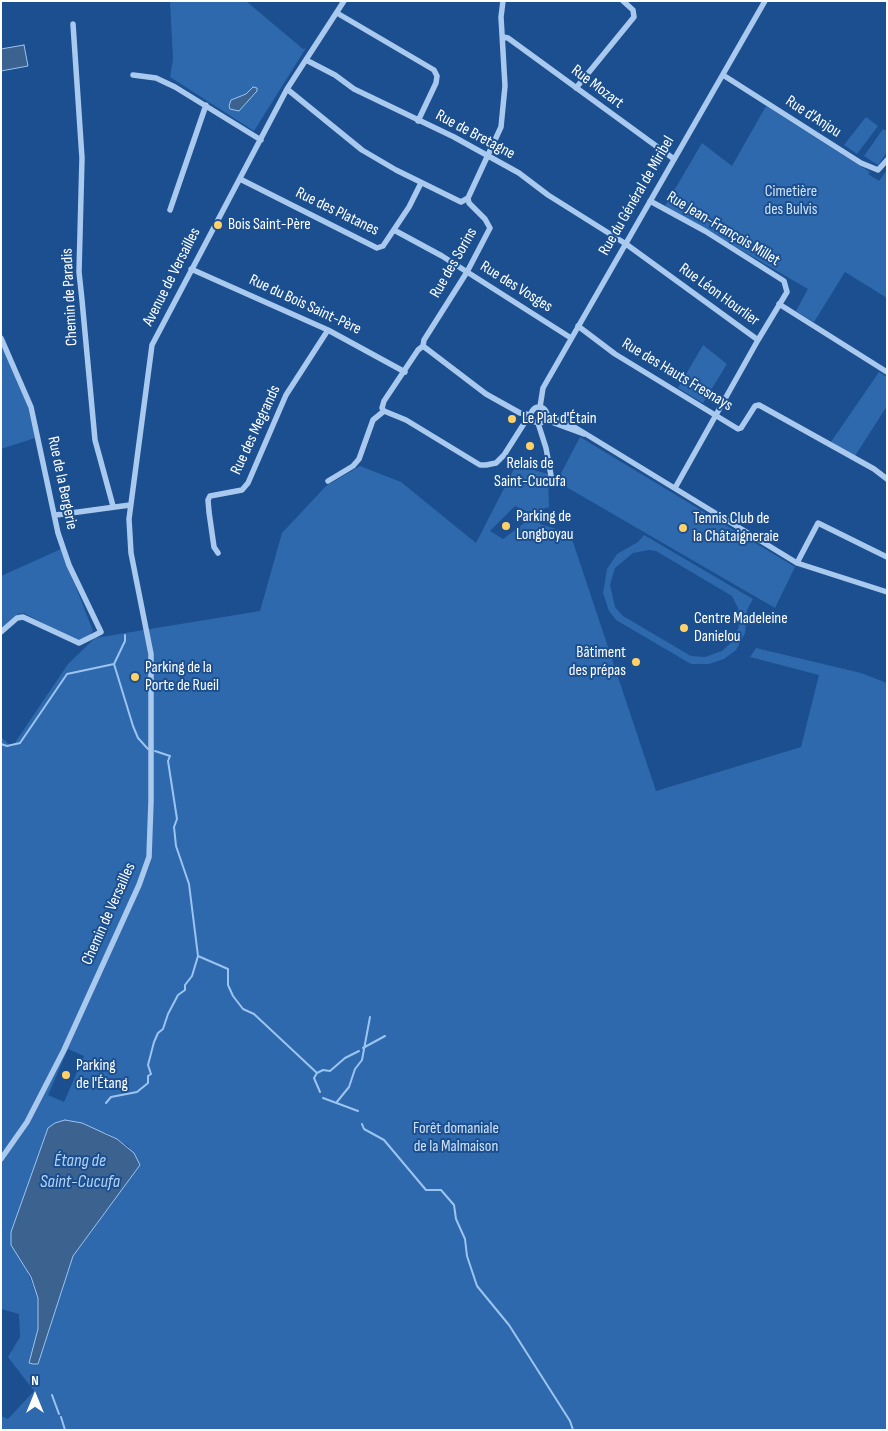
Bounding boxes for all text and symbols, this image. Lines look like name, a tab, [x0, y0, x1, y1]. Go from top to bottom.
street label: Rue Mozart	[567, 61, 627, 113]
street label: Rue d'Anjou	[782, 92, 844, 142]
street label: Rue de Bretagne	[432, 106, 518, 164]
street label: Rue du Général de Miribel	[595, 133, 679, 259]
park label: Cimetière des Bulvis	[764, 182, 818, 220]
street label: Rue des Platanes	[292, 184, 382, 240]
street label: Rue Jean-François Millet	[663, 188, 783, 270]
place label: Bois Saint-Père	[228, 215, 311, 235]
marker: Bois Saint-Père	[212, 219, 224, 231]
street label: Rue des Sorins	[426, 224, 482, 302]
street label: Avenue de Versailles	[139, 225, 205, 329]
street label: Chemin de Paradis	[58, 248, 82, 346]
street label: Rue des Vosges	[476, 257, 556, 317]
street label: Rue Léon Hourlier	[675, 259, 763, 331]
street label: Rue du Bois Saint-Père	[246, 271, 364, 339]
street label: Rue des Hauts Fresnays	[618, 334, 736, 416]
street label: Rue des Megrands	[227, 382, 285, 478]
place label: Le Plat d'Étain	[522, 409, 597, 429]
marker: Le Plat d'Étain	[506, 413, 518, 425]
street label: Rue de la Bergerie	[43, 435, 81, 531]
marker: Relais de Saint-Cucufa	[524, 440, 536, 452]
place label: Relais de Saint-Cucufa	[494, 454, 566, 492]
place label: Parking de Longboyau	[516, 507, 574, 545]
place label: Tennis Club de la Châtaigneraie	[693, 509, 779, 547]
marker: Parking de Longboyau	[500, 520, 512, 532]
marker: Tennis Club de la Châtaigneraie	[677, 522, 689, 534]
place label: Centre Madeleine Danielou	[694, 609, 788, 647]
marker: Centre Madeleine Danielou	[678, 622, 690, 634]
place label: Bâtiment des prépas	[569, 643, 626, 681]
marker: Bâtiment des prépas	[630, 656, 642, 668]
place label: Parking de la Porte de Rueil	[145, 658, 219, 696]
marker: Parking de la Porte de Rueil	[129, 671, 141, 683]
street label: Chemin de Versailles	[78, 860, 140, 968]
place label: Parking de l'Étang	[76, 1056, 128, 1094]
marker: Parking de l'Étang	[60, 1069, 72, 1081]
park label: Forêt domaniale de la Malmaison	[413, 1119, 499, 1157]
water label: Étang de Saint-Cucufa	[40, 1150, 120, 1192]
north arrow	[10, 1371, 60, 1421]
text: N	[31, 1372, 39, 1389]

